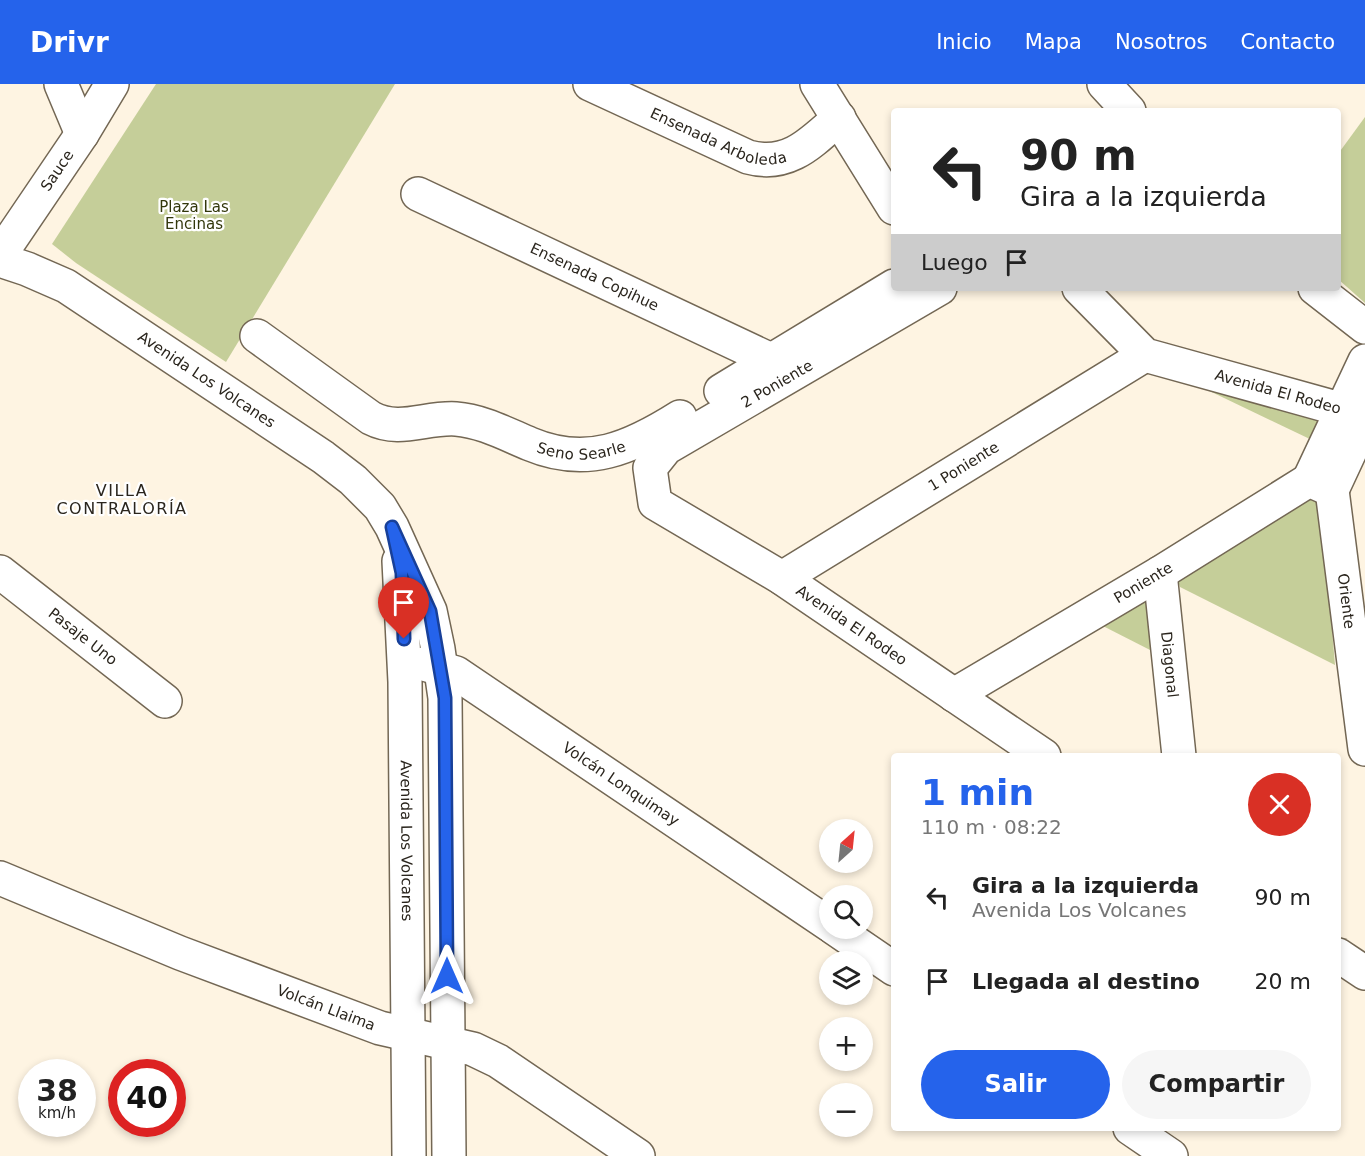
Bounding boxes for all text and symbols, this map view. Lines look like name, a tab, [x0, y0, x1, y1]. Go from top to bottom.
text: Drivr	[30, 26, 109, 59]
text: Inicio	[936, 30, 992, 54]
text: Mapa	[1025, 30, 1082, 54]
text: Nosotros	[1115, 30, 1207, 54]
text: Contacto	[1240, 30, 1335, 54]
street label: Ensenada Arboleda	[647, 104, 789, 169]
text: 90 m	[1020, 131, 1137, 180]
icon: left	[921, 132, 999, 210]
street label: Sauce	[37, 147, 78, 195]
text: Gira a la izquierda	[1020, 181, 1267, 212]
park label: Plaza Las Encinas	[159, 198, 229, 233]
street label: Ensenada Copihue	[527, 239, 662, 315]
icon: arrive	[1000, 246, 1033, 279]
text: Luego	[921, 250, 988, 275]
street label: Avenida Los Volcanes	[135, 327, 279, 432]
street label: 2 Poniente	[738, 356, 816, 412]
street label: Avenida El Rodeo	[1213, 366, 1343, 418]
street label: Seno Searle	[535, 437, 628, 464]
street label: 1 Poniente	[925, 438, 1002, 495]
district label: VILLA CONTRALORÍA	[56, 481, 188, 518]
street label: Poniente	[1111, 558, 1176, 607]
street label: Oriente	[1334, 572, 1359, 630]
pin	[378, 577, 429, 639]
street label: Avenida El Rodeo	[793, 581, 911, 669]
icon: arrive	[387, 586, 420, 619]
street label: Pasaje Uno	[45, 604, 121, 669]
street label: Diagonal	[1157, 630, 1182, 699]
street label: Volcán Lonquimay	[559, 738, 683, 830]
street label: Avenida Los Volcanes	[397, 760, 416, 922]
text: 1 min	[921, 772, 1034, 813]
button: close	[1248, 773, 1311, 836]
text: 110 m · 08:22	[921, 815, 1062, 839]
north arrow	[819, 819, 873, 873]
map controls	[819, 819, 873, 1137]
text: Gira a la izquierda	[972, 873, 1199, 898]
icon: left	[921, 881, 954, 914]
button: search	[819, 885, 873, 939]
text: 90 m	[1255, 885, 1311, 910]
text: Avenida Los Volcanes	[972, 898, 1187, 922]
position arrow	[415, 944, 479, 1008]
button: layers	[819, 951, 873, 1005]
icon: arrive	[921, 965, 954, 998]
text: Llegada al destino	[972, 969, 1200, 994]
text: 20 m	[1255, 969, 1311, 994]
street label: Volcán Llaima	[274, 981, 378, 1034]
button: +	[819, 1017, 873, 1071]
button: Salir	[921, 1050, 1110, 1119]
button: Compartir	[1122, 1050, 1311, 1119]
speed limit sign: 40	[108, 1059, 186, 1137]
text: 38	[36, 1073, 78, 1108]
button: −	[819, 1083, 873, 1137]
text: km/h	[38, 1104, 76, 1122]

